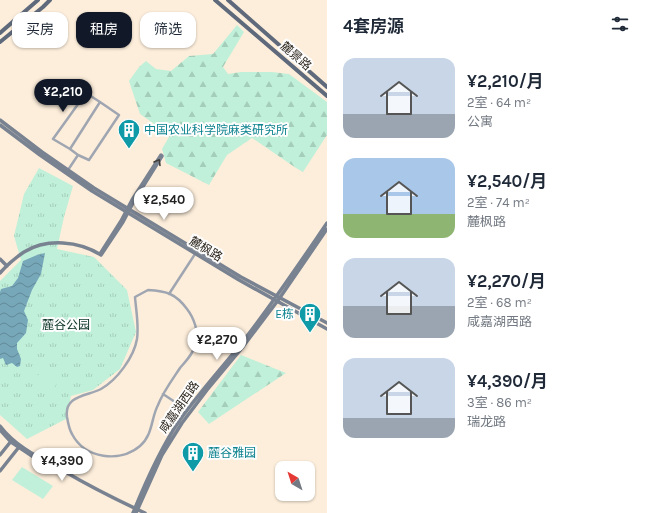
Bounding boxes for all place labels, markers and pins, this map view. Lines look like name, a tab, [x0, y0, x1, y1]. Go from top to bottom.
pin: ¥2,210	[30, 79, 96, 113]
building icon: 中国农业科学院麻类研究所	[116, 117, 142, 150]
place label: 中国农业科学院麻类研究所	[144, 123, 288, 137]
pin: ¥2,540	[131, 187, 197, 221]
building icon: E栋	[297, 301, 323, 334]
place label: E栋	[275, 307, 294, 321]
pin: ¥2,270	[184, 327, 250, 361]
building icon: 麓谷雅园	[180, 440, 206, 473]
place label: 麓谷雅园	[208, 446, 256, 460]
pin: ¥4,390	[29, 448, 95, 482]

